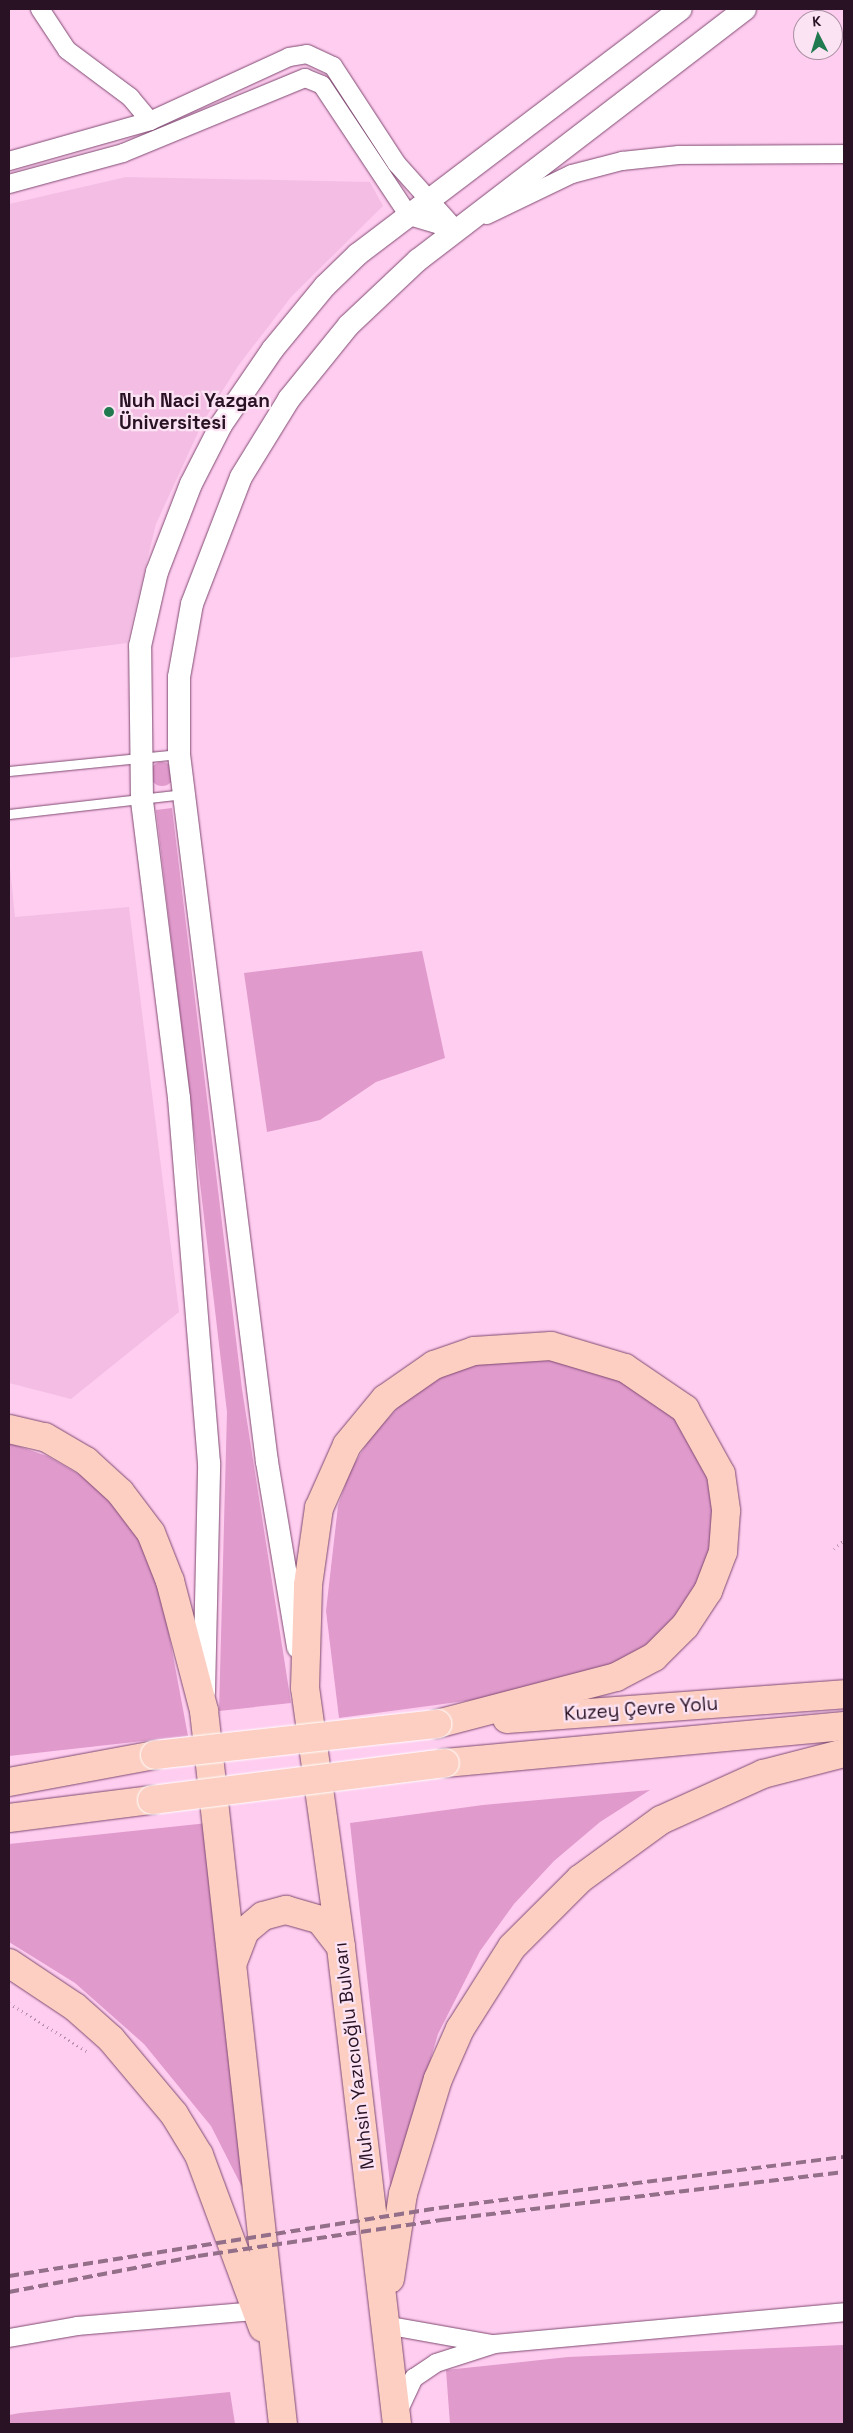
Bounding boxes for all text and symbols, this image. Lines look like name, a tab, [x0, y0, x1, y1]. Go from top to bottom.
north arrow	[793, 10, 843, 60]
text: K	[812, 12, 822, 30]
place label: Nuh Naci Yazgan Üniversitesi	[119, 390, 270, 434]
marker: Nuh Naci Yazgan Üniversitesi	[103, 406, 115, 418]
street label: Kuzey Çevre Yolu	[563, 1692, 719, 1726]
street label: Muhsin Yazıcıoğlu Bulvarı	[329, 1941, 379, 2171]

